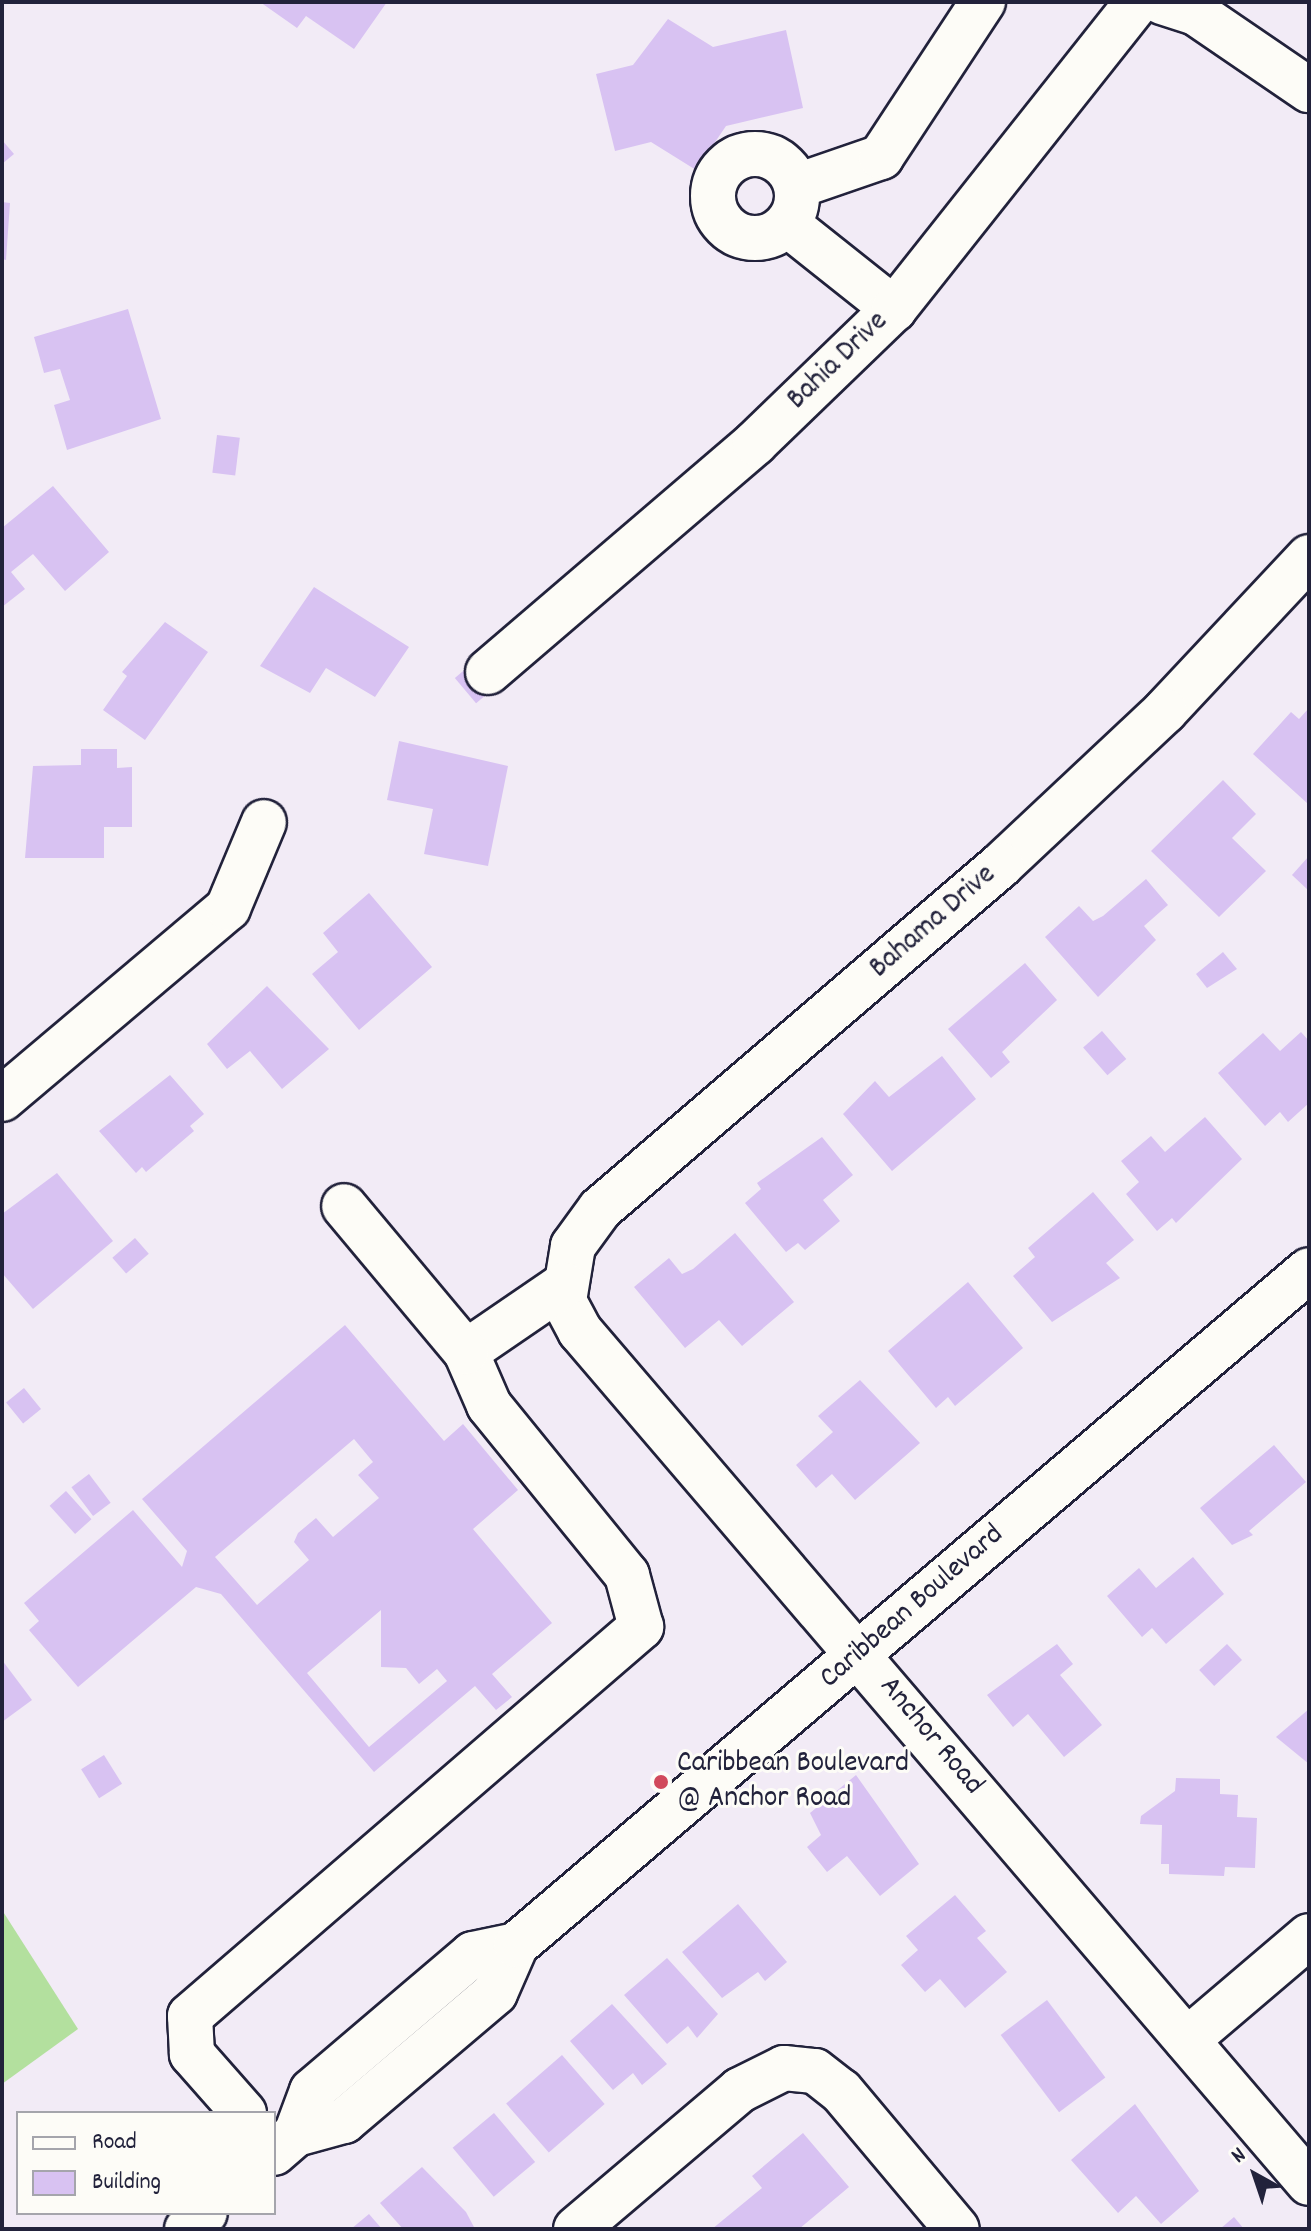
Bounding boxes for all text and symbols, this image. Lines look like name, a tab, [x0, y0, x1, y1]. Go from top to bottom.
street label: Bahia Drive	[781, 305, 897, 419]
street label: Bahama Drive	[864, 858, 1004, 988]
street label: Caribbean Boulevard	[814, 1518, 1012, 1698]
street label: Anchor Road	[870, 1670, 990, 1804]
place label: Caribbean Boulevard @ Anchor Road	[677, 1747, 909, 1818]
marker: Caribbean Boulevard @ Anchor Road	[652, 1773, 670, 1791]
legend	[16, 2111, 276, 2215]
text: Road	[92, 2126, 137, 2160]
north arrow	[1215, 2135, 1295, 2215]
text: N	[1225, 2141, 1253, 2172]
text: Building	[92, 2166, 161, 2200]

